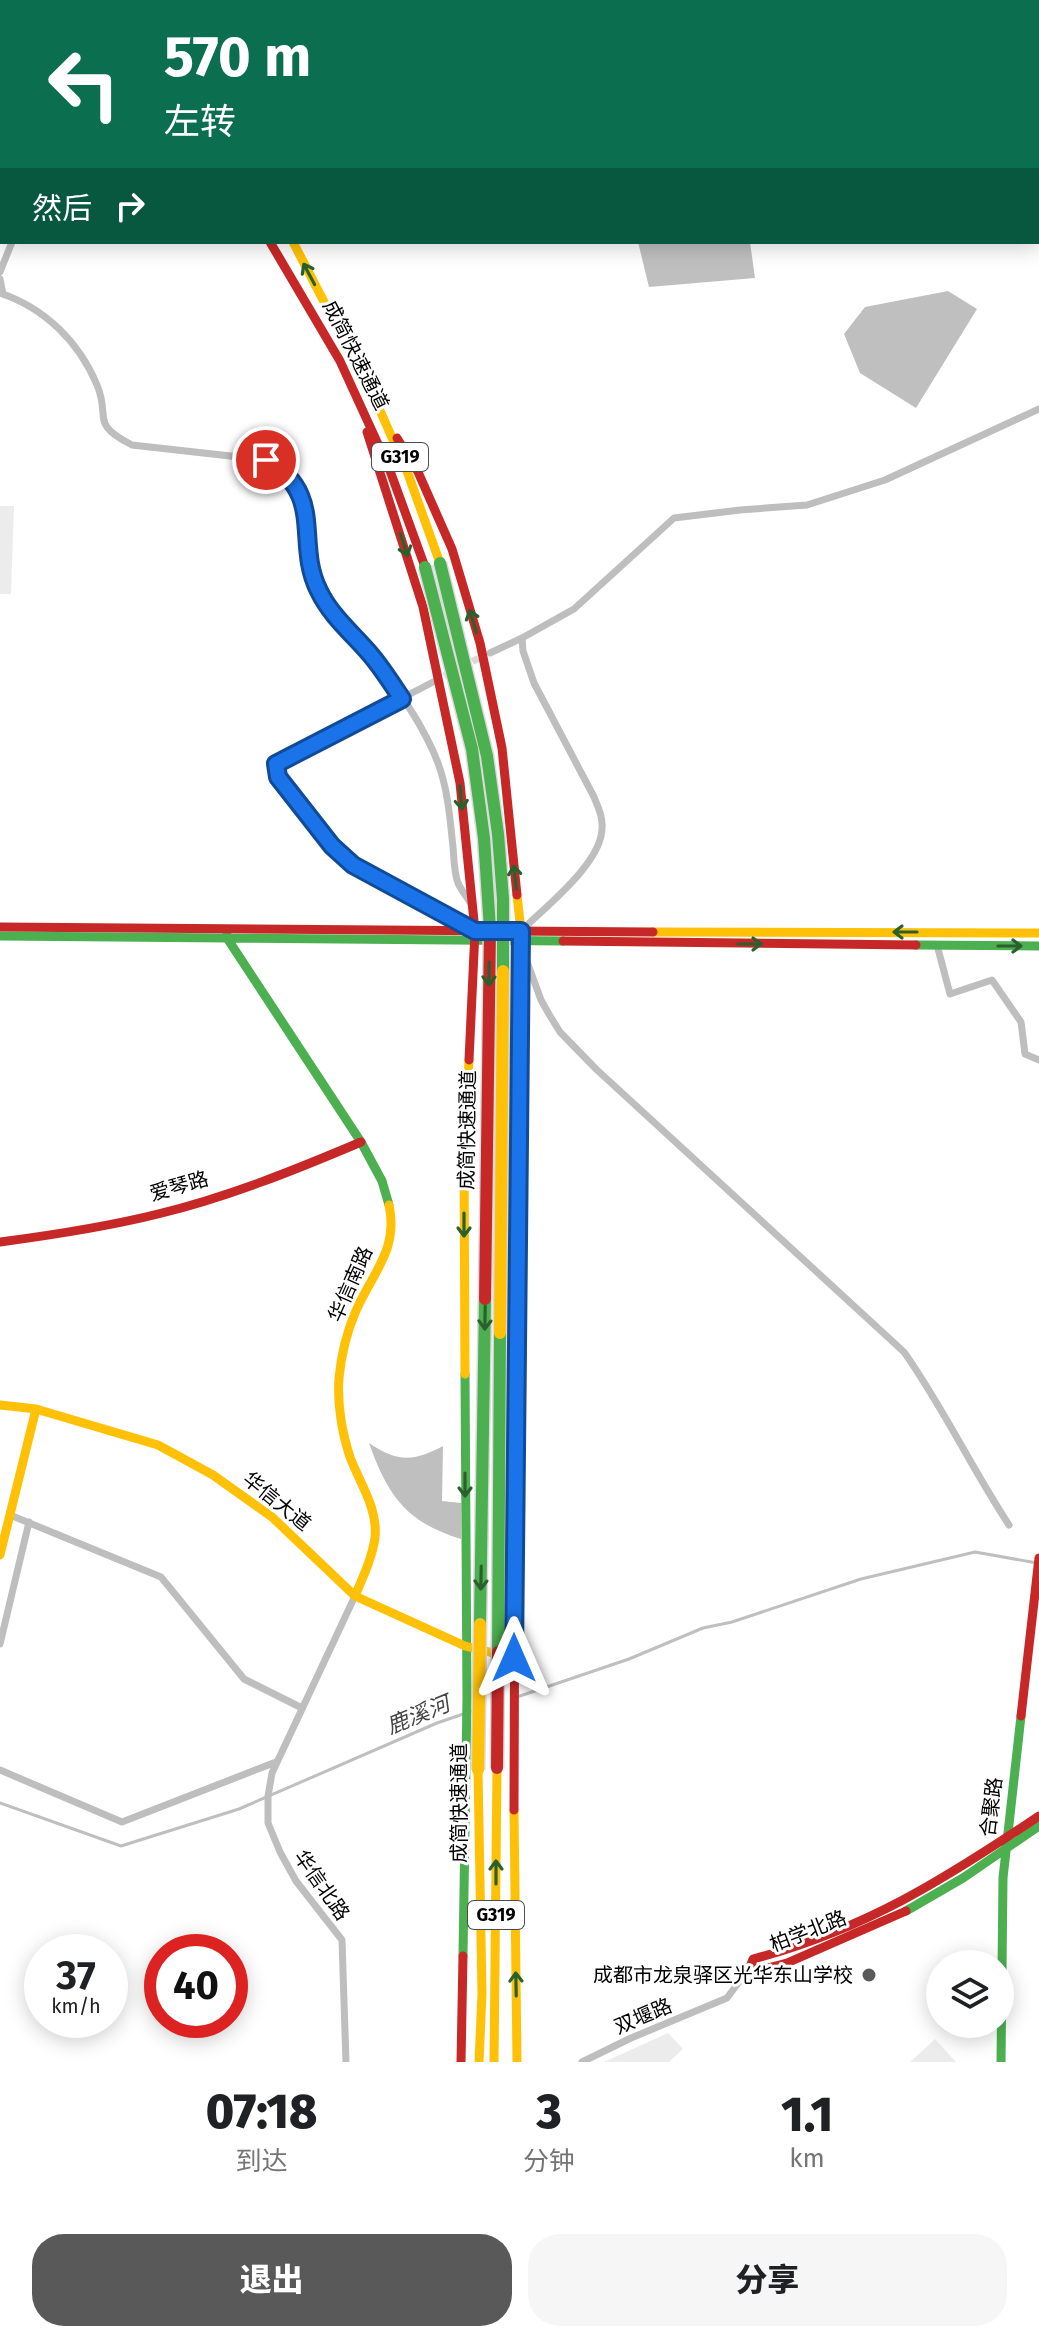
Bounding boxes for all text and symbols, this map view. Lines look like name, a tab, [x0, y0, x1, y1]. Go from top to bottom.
text: 570 m	[164, 24, 311, 91]
icon: left	[32, 32, 136, 136]
text: 左转	[164, 100, 236, 144]
icon: right	[108, 184, 152, 228]
text: 然后	[32, 191, 92, 227]
one-way arrow	[301, 262, 317, 286]
street label: 成简快速通道	[318, 296, 394, 414]
pin	[232, 426, 300, 494]
icon: arrive	[244, 438, 288, 482]
road number: G319	[372, 443, 428, 471]
one-way arrow	[398, 532, 412, 557]
one-way arrow	[465, 608, 480, 634]
one-way arrow	[454, 784, 469, 811]
one-way arrow	[507, 864, 522, 891]
one-way arrow	[892, 924, 919, 940]
one-way arrow	[736, 936, 763, 952]
one-way arrow	[996, 938, 1023, 954]
one-way arrow	[481, 960, 497, 987]
street label: 成简快速通道	[454, 1070, 480, 1190]
street label: 爱琴路	[147, 1166, 211, 1206]
one-way arrow	[456, 1211, 472, 1238]
street label: 华信南路	[323, 1243, 377, 1325]
one-way arrow	[477, 1304, 492, 1331]
street label: 华信大道	[238, 1467, 316, 1535]
one-way arrow	[457, 1471, 473, 1498]
one-way arrow	[473, 1564, 489, 1591]
position arrow	[472, 1616, 556, 1700]
water label: 鹿溪河	[382, 1689, 457, 1740]
street label: 成简快速通道	[447, 1743, 471, 1863]
street label: 合聚路	[975, 1776, 1007, 1838]
street label: 华信北路	[289, 1845, 355, 1925]
one-way arrow	[488, 1859, 504, 1886]
road number: G319	[468, 1901, 524, 1929]
street label: 柏学北路	[766, 1905, 850, 1957]
speed limit sign: 40	[144, 1934, 248, 2038]
map controls	[926, 1950, 1014, 2038]
button: layers	[926, 1950, 1014, 2038]
text: 37	[56, 1952, 96, 2000]
place label: 成都市龙泉驿区光华东山学校	[593, 1963, 853, 1987]
marker: 成都市龙泉驿区光华东山学校	[860, 1966, 878, 1984]
one-way arrow	[508, 1971, 524, 1998]
street label: 双堰路	[611, 1993, 675, 2039]
text: km/h	[51, 1994, 101, 2018]
text: 07:18	[206, 2083, 317, 2141]
text: 3	[536, 2083, 562, 2141]
text: 1.1	[781, 2086, 833, 2144]
text: km	[789, 2143, 825, 2174]
text: 到达	[236, 2146, 288, 2177]
text: 分钟	[523, 2146, 575, 2177]
button: 退出	[32, 2234, 512, 2326]
button: 分享	[528, 2234, 1007, 2326]

